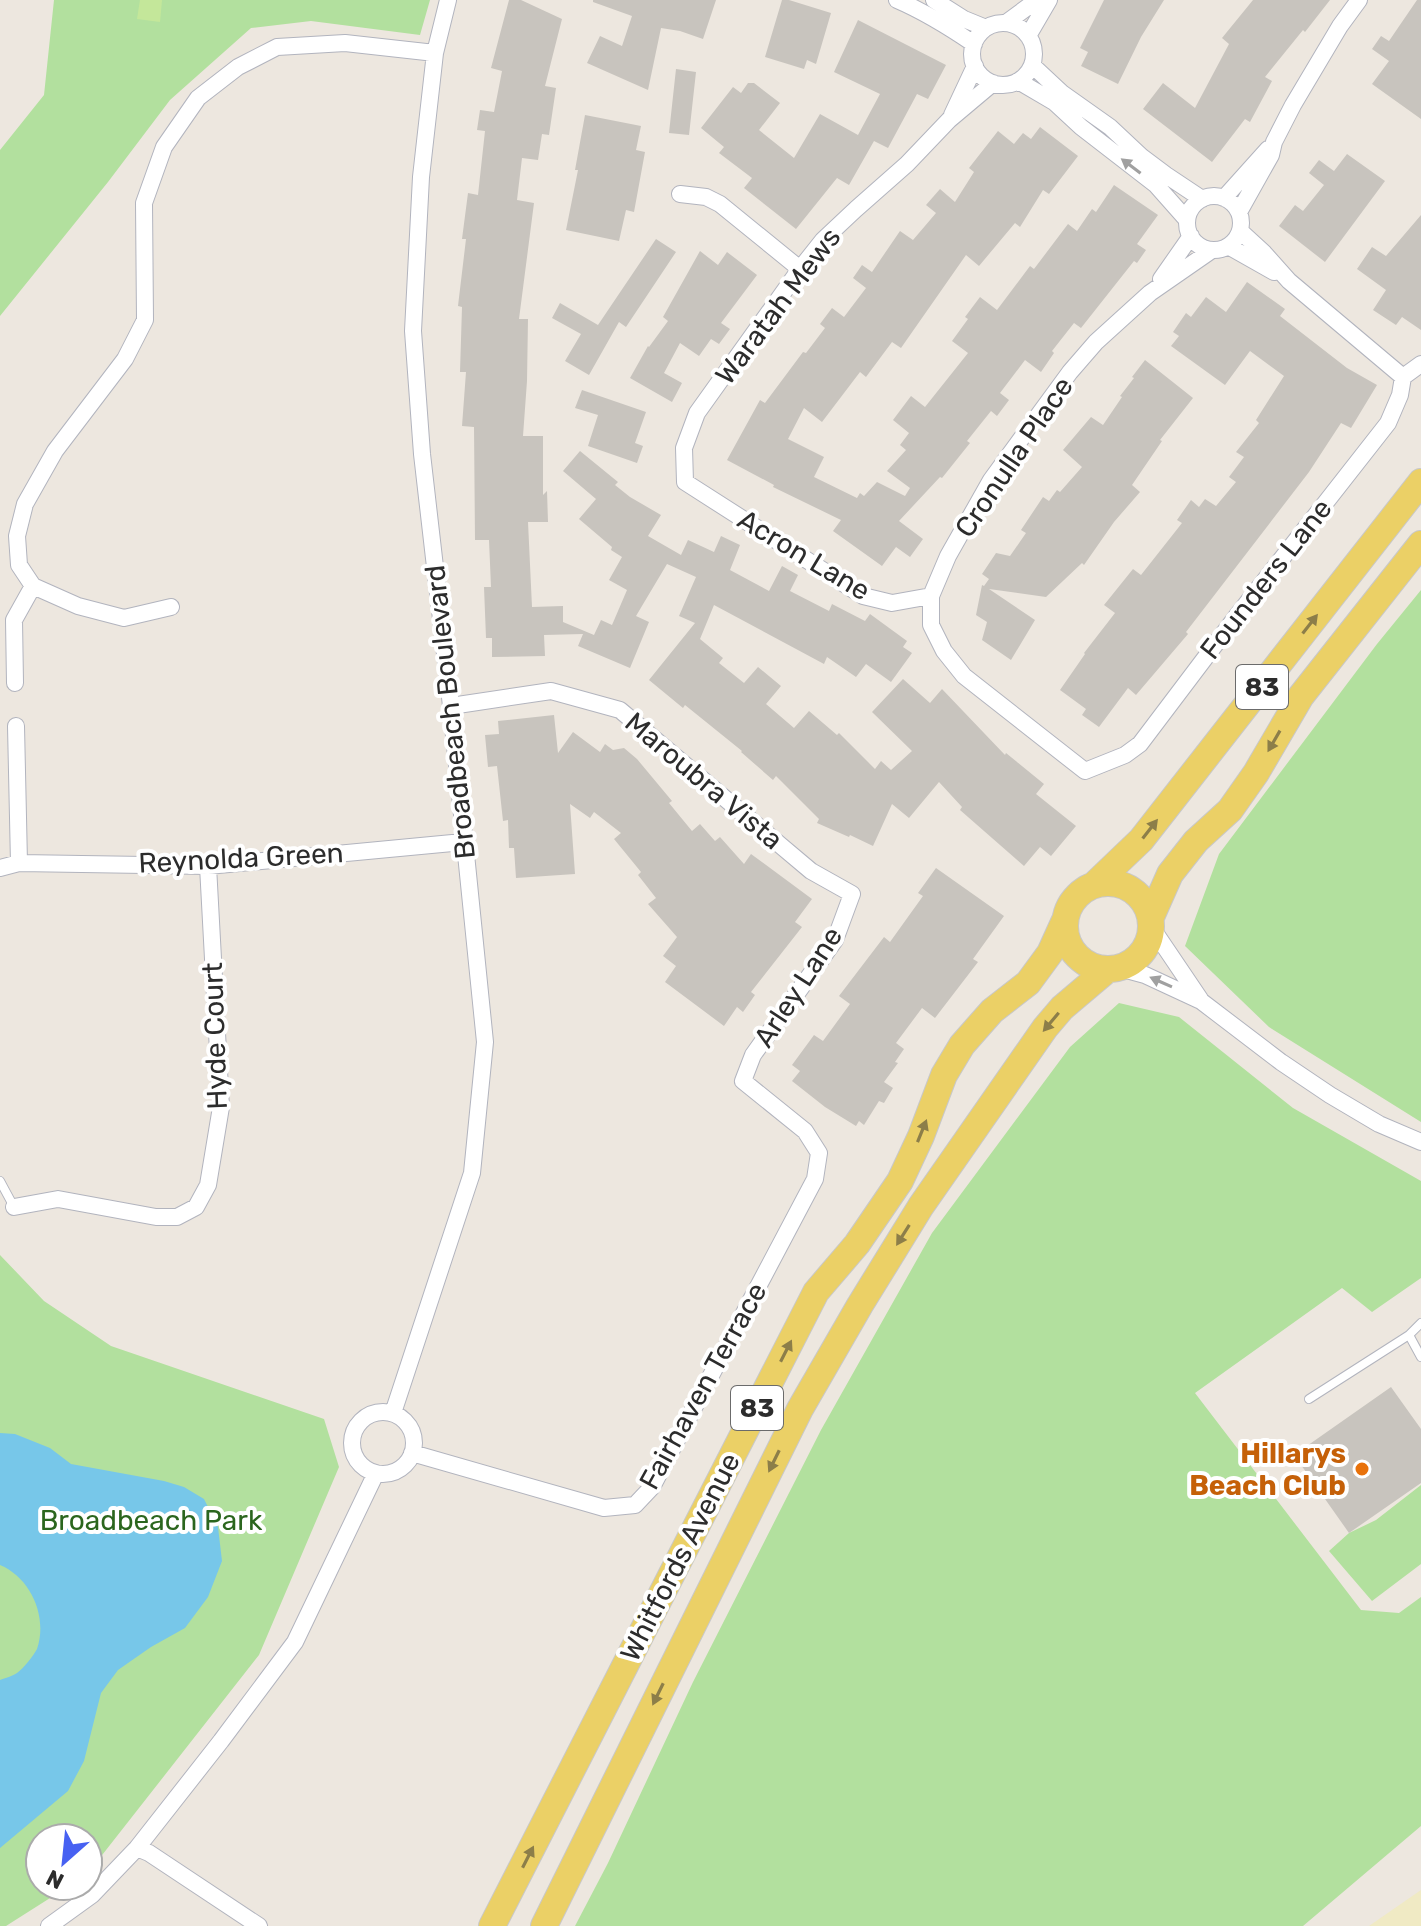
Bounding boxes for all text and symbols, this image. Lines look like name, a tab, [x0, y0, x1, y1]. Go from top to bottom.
one-way arrow	[1121, 159, 1141, 175]
street label: Waratah Mews	[708, 221, 848, 391]
street label: Cronulla Place	[948, 371, 1080, 543]
street label: Founders Lane	[1193, 492, 1339, 666]
street label: Acron Lane	[732, 503, 876, 607]
street label: Broadbeach Boulevard	[418, 563, 482, 861]
one-way arrow	[1302, 614, 1318, 634]
road number: 83	[1236, 665, 1288, 709]
street label: Maroubra Vista	[619, 706, 789, 856]
one-way arrow	[1267, 730, 1281, 752]
one-way arrow	[1141, 819, 1158, 839]
street label: Reynolda Green	[138, 836, 344, 880]
street label: Arley Lane	[747, 921, 849, 1053]
street label: Hyde Court	[196, 962, 234, 1110]
one-way arrow	[1149, 975, 1173, 988]
one-way arrow	[1043, 1011, 1060, 1031]
one-way arrow	[916, 1119, 929, 1143]
one-way arrow	[896, 1224, 910, 1246]
street label: Fairhaven Terrace	[632, 1277, 774, 1495]
one-way arrow	[779, 1339, 792, 1362]
road number: 83	[731, 1386, 783, 1430]
place label: Hillarys Beach Club	[1189, 1437, 1346, 1502]
street label: Whitfords Avenue	[613, 1447, 747, 1667]
one-way arrow	[767, 1449, 781, 1472]
marker: Hillarys Beach Club	[1353, 1460, 1371, 1478]
park label: Broadbeach Park	[40, 1504, 263, 1537]
one-way arrow	[651, 1682, 665, 1705]
north arrow	[24, 1822, 104, 1902]
one-way arrow	[521, 1845, 534, 1868]
text: N	[42, 1864, 68, 1895]

